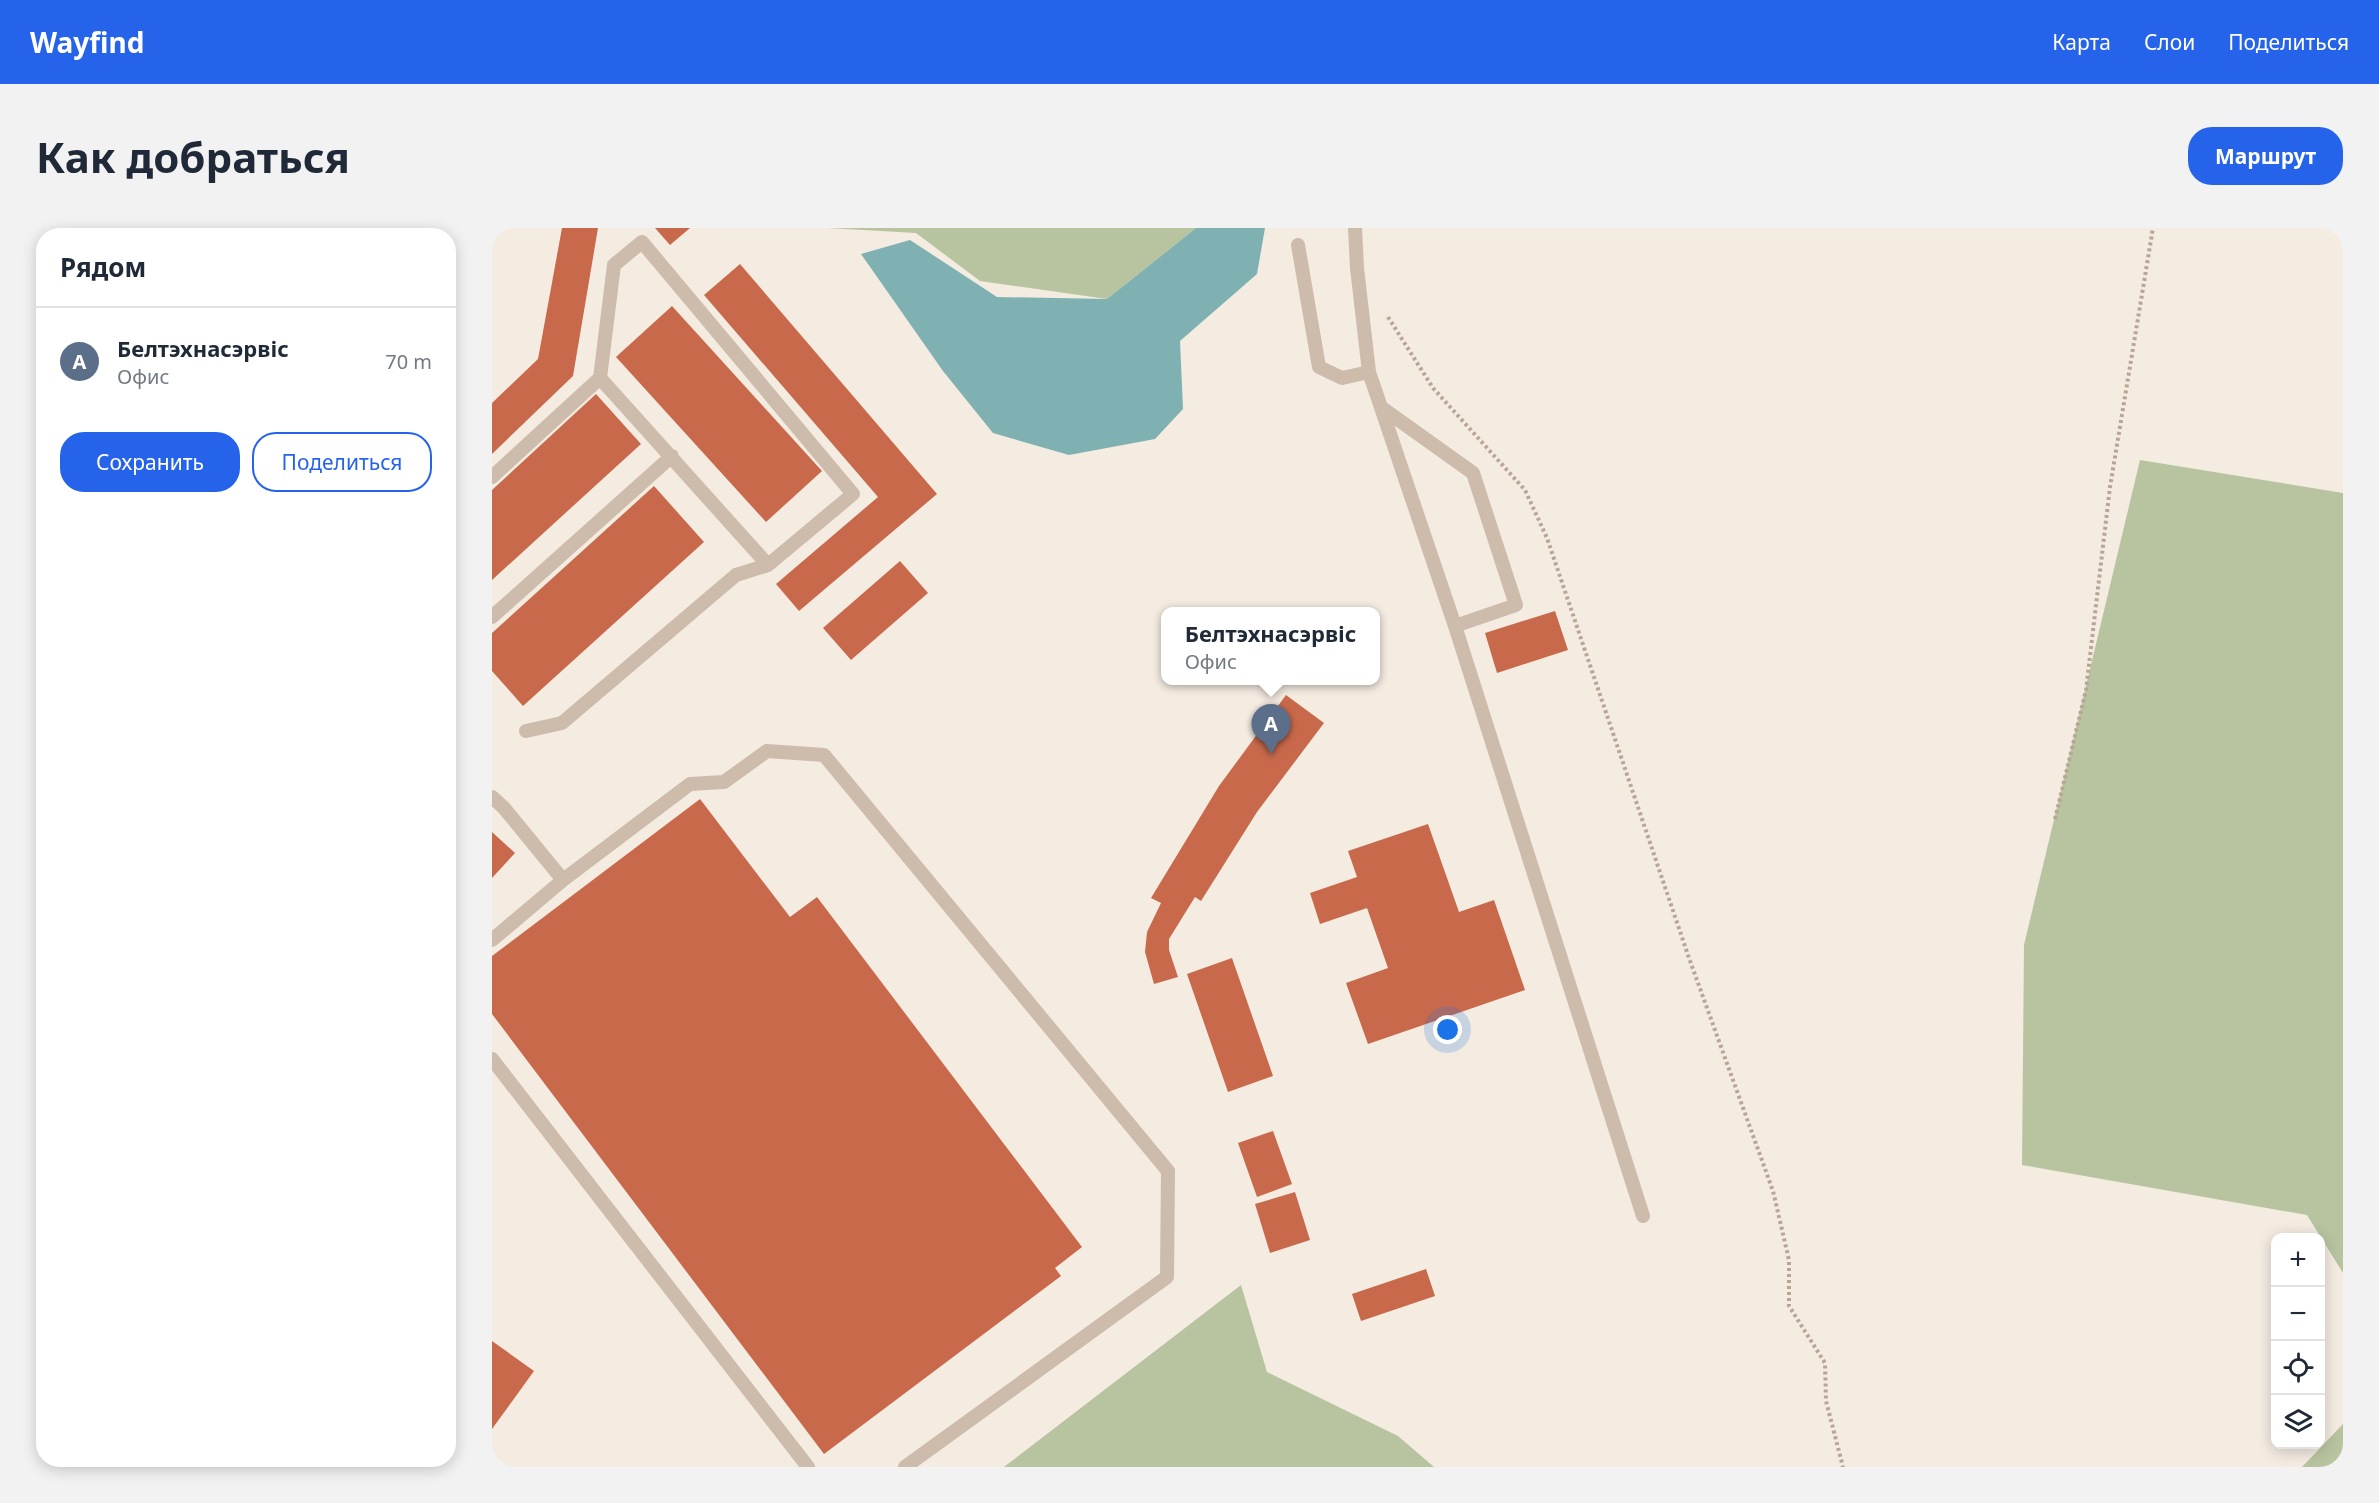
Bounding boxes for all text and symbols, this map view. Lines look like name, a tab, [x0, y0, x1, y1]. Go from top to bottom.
text: Wayfind	[30, 23, 144, 61]
text: Карта	[2052, 28, 2111, 56]
text: Слои	[2144, 28, 2195, 56]
text: Поделиться	[2228, 28, 2349, 56]
button: Маршрут	[2188, 127, 2343, 185]
text: Как добраться	[36, 128, 350, 185]
text: Рядом	[60, 249, 146, 285]
text: Белтэхнасэрвіс	[117, 333, 289, 363]
text: A	[73, 348, 86, 375]
text: 70 m	[385, 348, 432, 375]
text: Офис	[117, 363, 169, 390]
button: Сохранить	[60, 432, 240, 492]
button: Поделиться	[252, 432, 432, 492]
popup	[1161, 607, 1380, 685]
text: Белтэхнасэрвіс	[1185, 618, 1356, 648]
text: Офис	[1185, 648, 1237, 675]
pin: A	[1252, 704, 1290, 754]
your location	[1433, 1015, 1462, 1044]
map controls	[2271, 1233, 2325, 1449]
button: +	[2271, 1233, 2325, 1287]
button: −	[2271, 1287, 2325, 1341]
button: locate	[2271, 1341, 2325, 1395]
button: layers	[2271, 1395, 2325, 1449]

